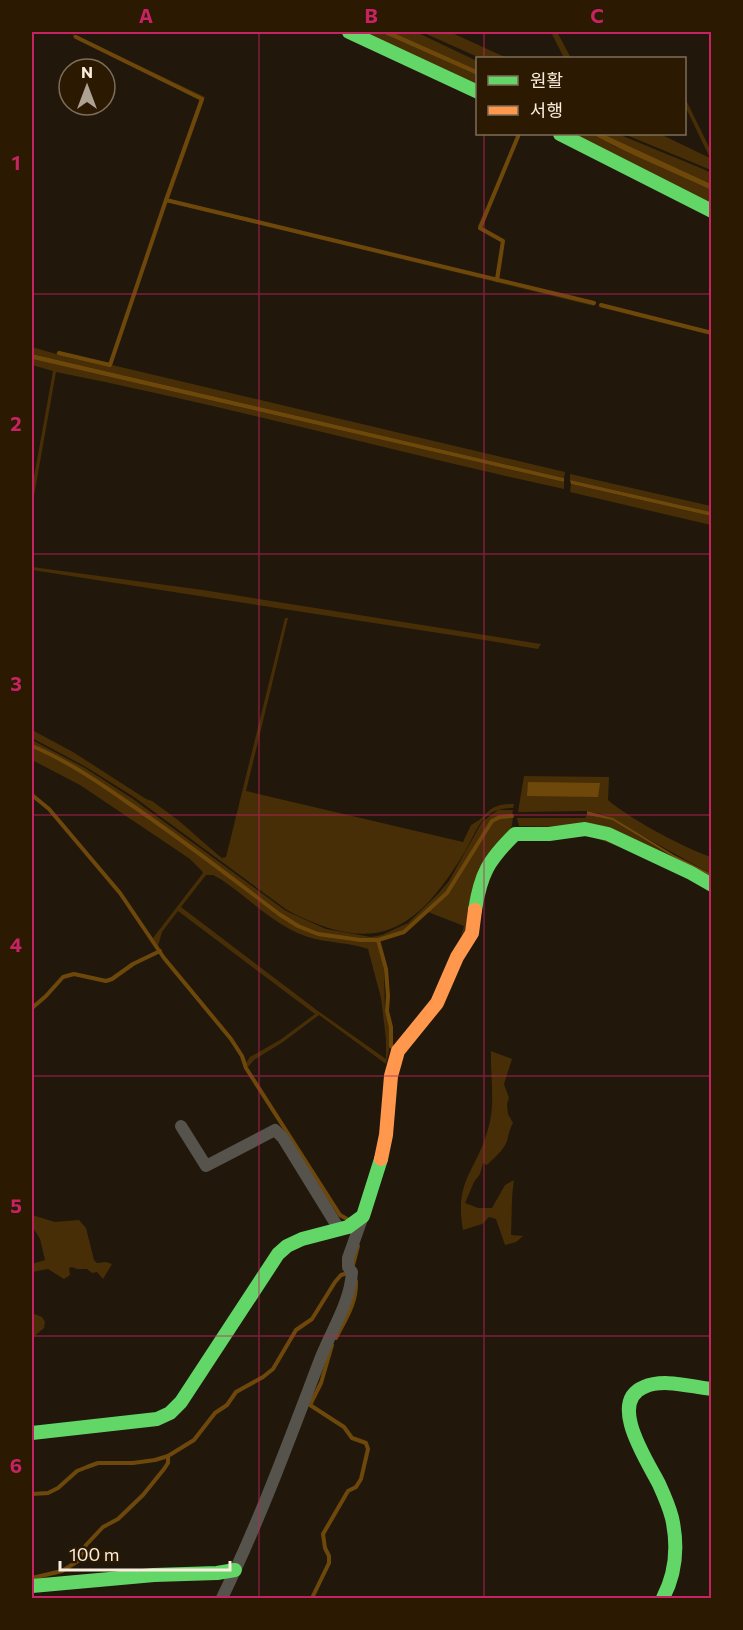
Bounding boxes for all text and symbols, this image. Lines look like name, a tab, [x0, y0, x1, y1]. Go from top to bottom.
text: A	[139, 3, 153, 27]
text: B	[364, 3, 378, 27]
text: C	[590, 3, 604, 27]
north arrow	[57, 57, 117, 117]
legend	[476, 57, 686, 135]
text: N	[81, 62, 93, 81]
text: 원활	[530, 69, 563, 91]
text: 서행	[530, 99, 563, 121]
text: 1	[11, 150, 21, 174]
text: 2	[10, 411, 22, 435]
text: 3	[10, 671, 22, 695]
text: 4	[10, 932, 22, 956]
text: 5	[10, 1193, 22, 1217]
text: 6	[10, 1453, 22, 1477]
scale bar	[60, 1534, 230, 1572]
text: 100 m	[69, 1543, 119, 1565]

